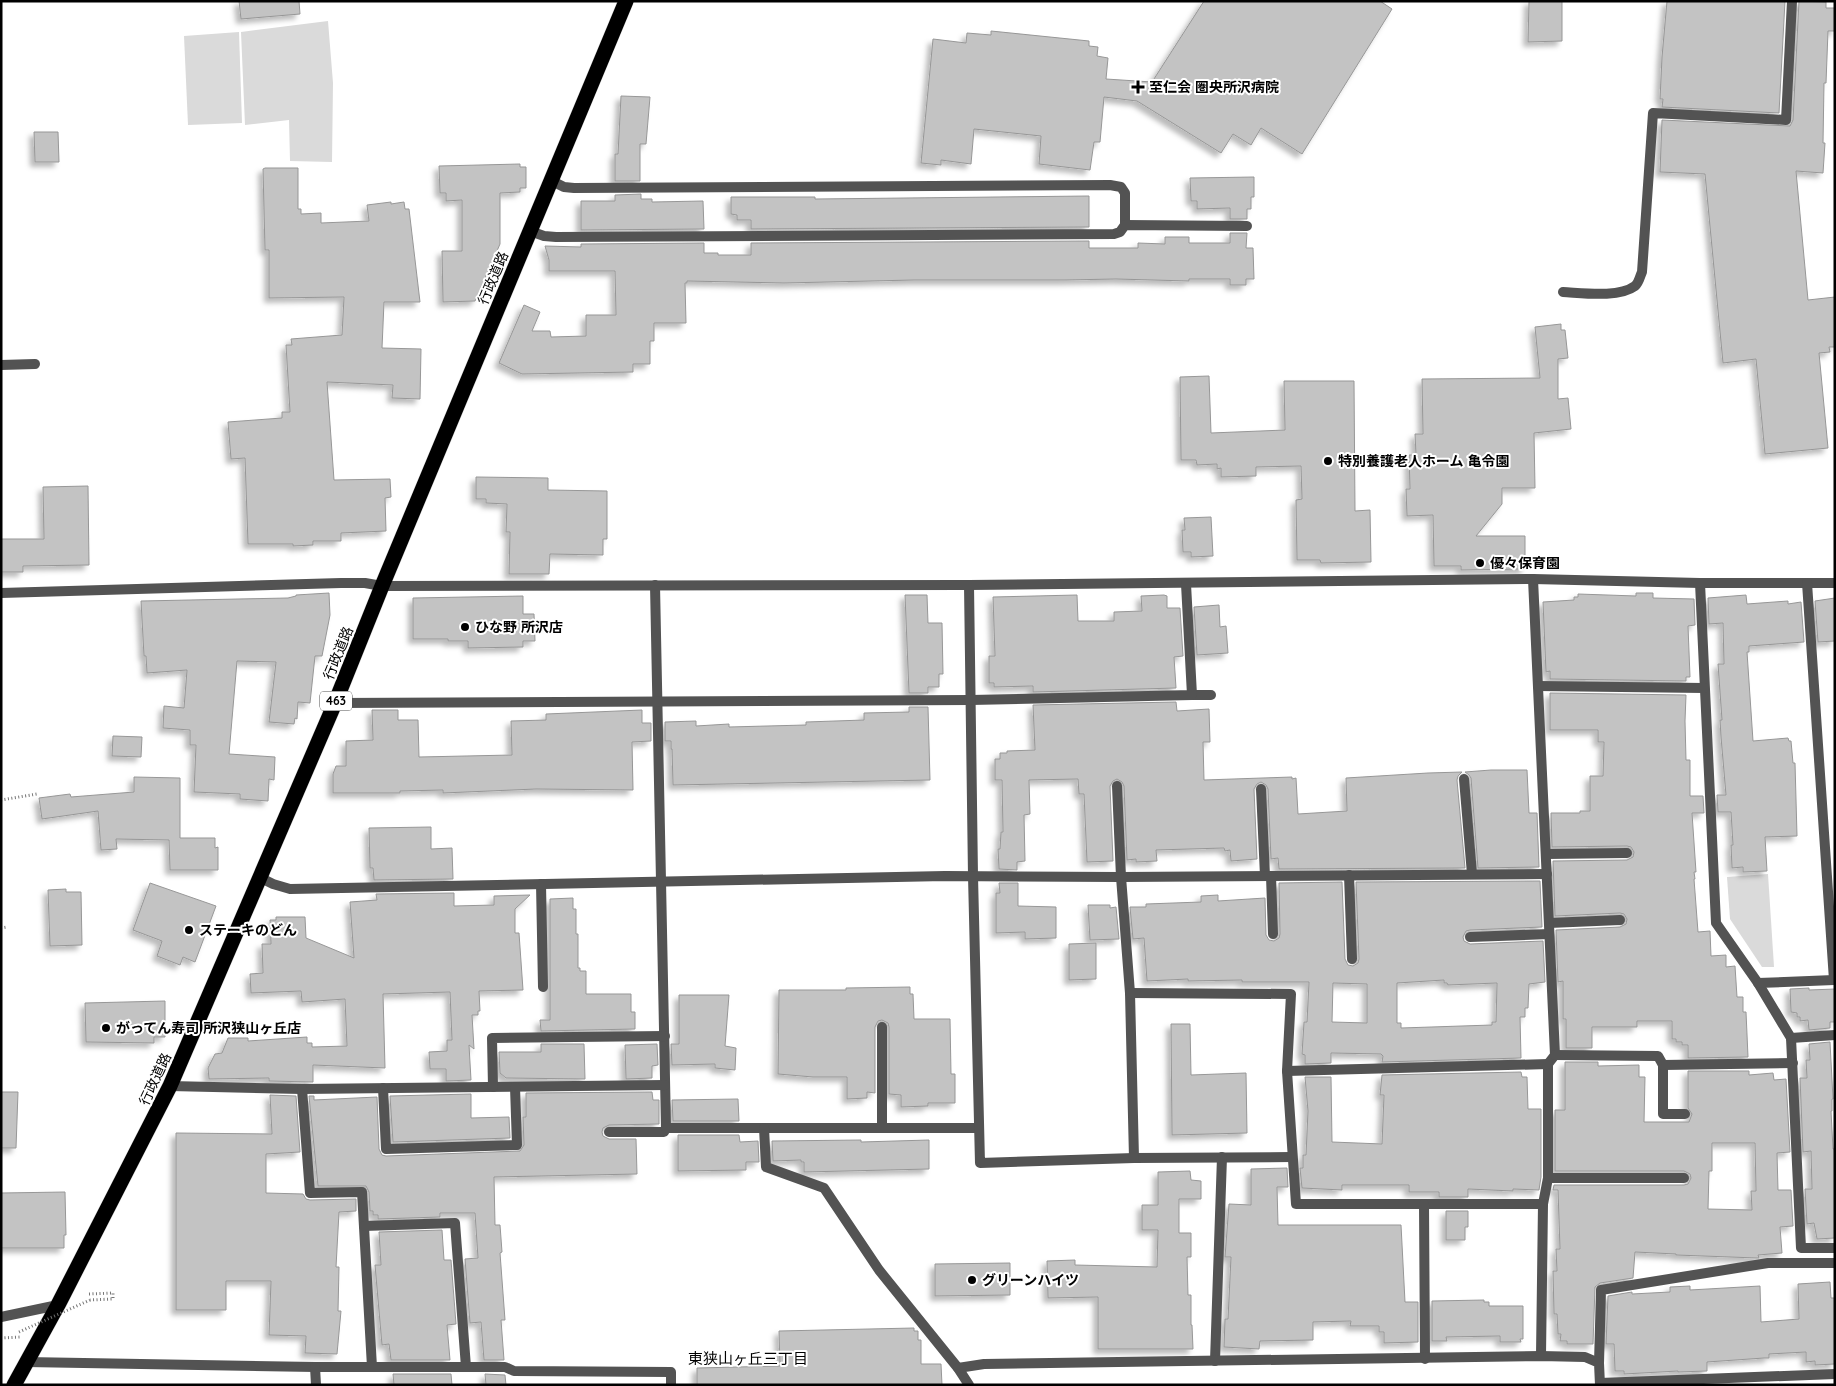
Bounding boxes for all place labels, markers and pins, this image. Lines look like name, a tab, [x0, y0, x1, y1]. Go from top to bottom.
place label: 至仁会 圏央所沢病院	[1149, 78, 1279, 96]
marker: 至仁会 圏央所沢病院	[1131, 80, 1145, 94]
place label: 特別養護老人ホーム 亀令園	[1338, 452, 1510, 470]
marker: 特別養護老人ホーム 亀令園	[1322, 455, 1334, 467]
place label: 優々保育園	[1490, 554, 1560, 572]
marker: 優々保育園	[1474, 557, 1486, 569]
place label: ひな野 所沢店	[475, 618, 563, 636]
marker: ひな野 所沢店	[459, 621, 471, 633]
place label: ステーキのどん	[199, 921, 297, 939]
marker: ステーキのどん	[183, 924, 195, 936]
place label: がってん寿司 所沢狭山ヶ丘店	[116, 1019, 301, 1037]
marker: がってん寿司 所沢狭山ヶ丘店	[100, 1022, 112, 1034]
place label: グリーンハイツ	[982, 1271, 1079, 1289]
marker: グリーンハイツ	[966, 1274, 978, 1286]

